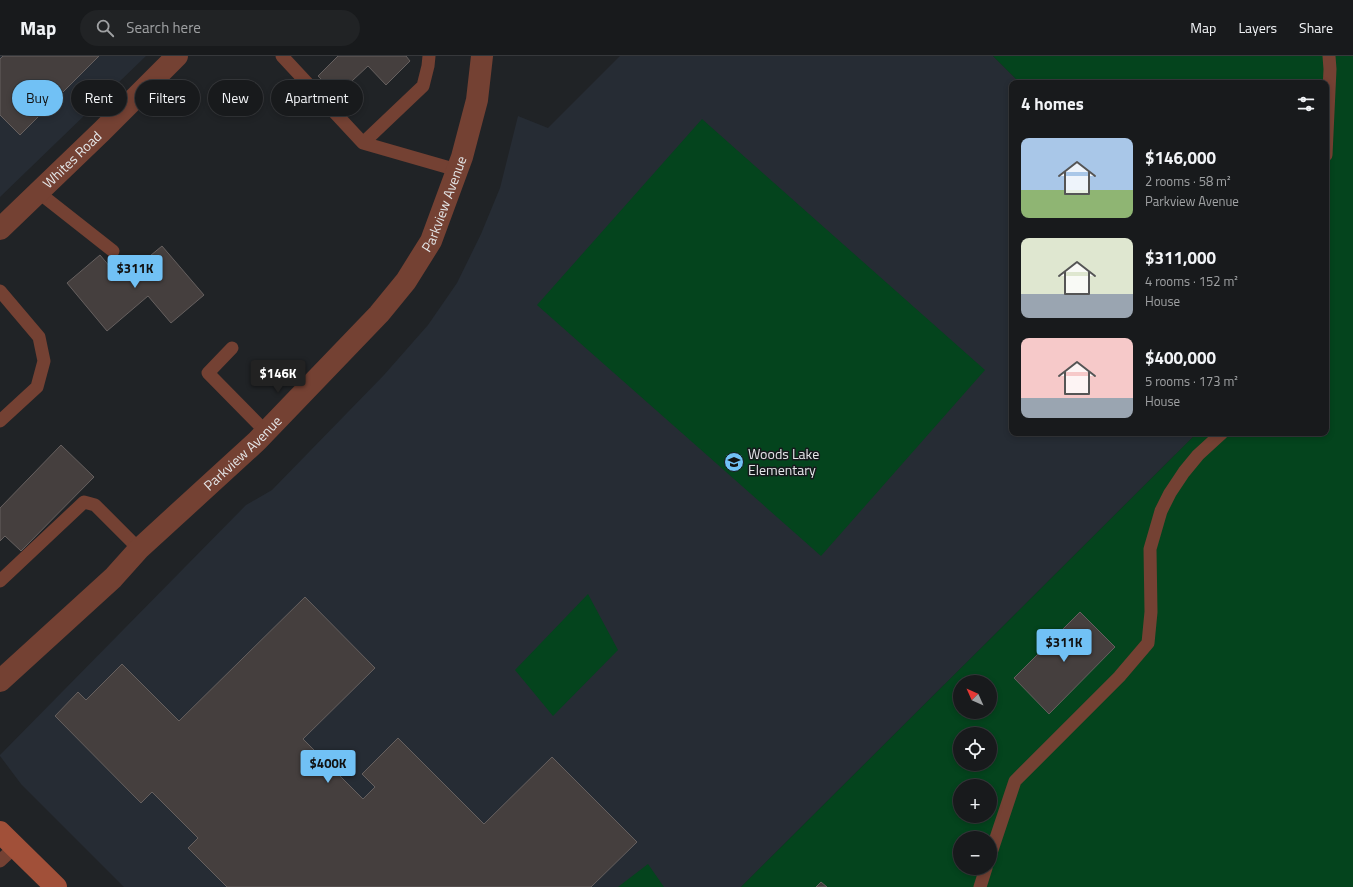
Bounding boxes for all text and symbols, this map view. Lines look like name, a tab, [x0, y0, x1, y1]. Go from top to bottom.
search box	[80, 10, 360, 46]
text: Map	[20, 13, 56, 42]
text: Search here	[126, 16, 201, 39]
icon: search	[94, 17, 116, 39]
text: Map	[1190, 17, 1216, 38]
text: Layers	[1238, 17, 1277, 38]
text: Share	[1299, 17, 1333, 38]
chip: Buy	[12, 80, 63, 116]
chip: Rent	[71, 80, 127, 116]
chip: Filters	[135, 80, 200, 116]
chip: New	[208, 80, 263, 116]
chip: Apartment	[271, 80, 363, 116]
text: 4 homes	[1021, 91, 1084, 117]
icon: filters	[1295, 93, 1317, 115]
street label: Whites Road	[37, 126, 106, 193]
text: $146,000	[1145, 145, 1216, 171]
street label: Parkview Avenue	[416, 153, 472, 256]
icon: home	[1053, 154, 1101, 202]
text: 2 rooms · 58 m²	[1145, 171, 1231, 191]
text: Parkview Avenue	[1145, 191, 1239, 211]
text: $311,000	[1145, 245, 1216, 271]
icon: home	[1053, 254, 1101, 302]
pin: $311K	[107, 255, 163, 289]
text: $311K	[117, 258, 153, 278]
text: 4 rooms · 152 m²	[1145, 271, 1238, 291]
text: House	[1145, 291, 1180, 311]
text: $400,000	[1145, 345, 1216, 371]
icon: home	[1053, 354, 1101, 402]
pin: $146K	[250, 360, 306, 394]
text: $146K	[260, 363, 296, 383]
text: 5 rooms · 173 m²	[1145, 371, 1238, 391]
text: House	[1145, 391, 1180, 411]
street label: Parkview Avenue	[198, 410, 286, 495]
place label: Woods Lake Elementary	[748, 443, 819, 480]
school or university icon: Woods Lake Elementary	[723, 451, 745, 473]
pin: $311K	[1036, 629, 1092, 663]
text: $311K	[1046, 632, 1082, 652]
north arrow	[953, 675, 997, 719]
map controls	[953, 675, 997, 875]
button: locate	[953, 727, 997, 771]
pin: $400K	[300, 750, 356, 784]
text: $400K	[310, 753, 346, 773]
button: +	[953, 779, 997, 823]
button: −	[953, 831, 997, 875]

